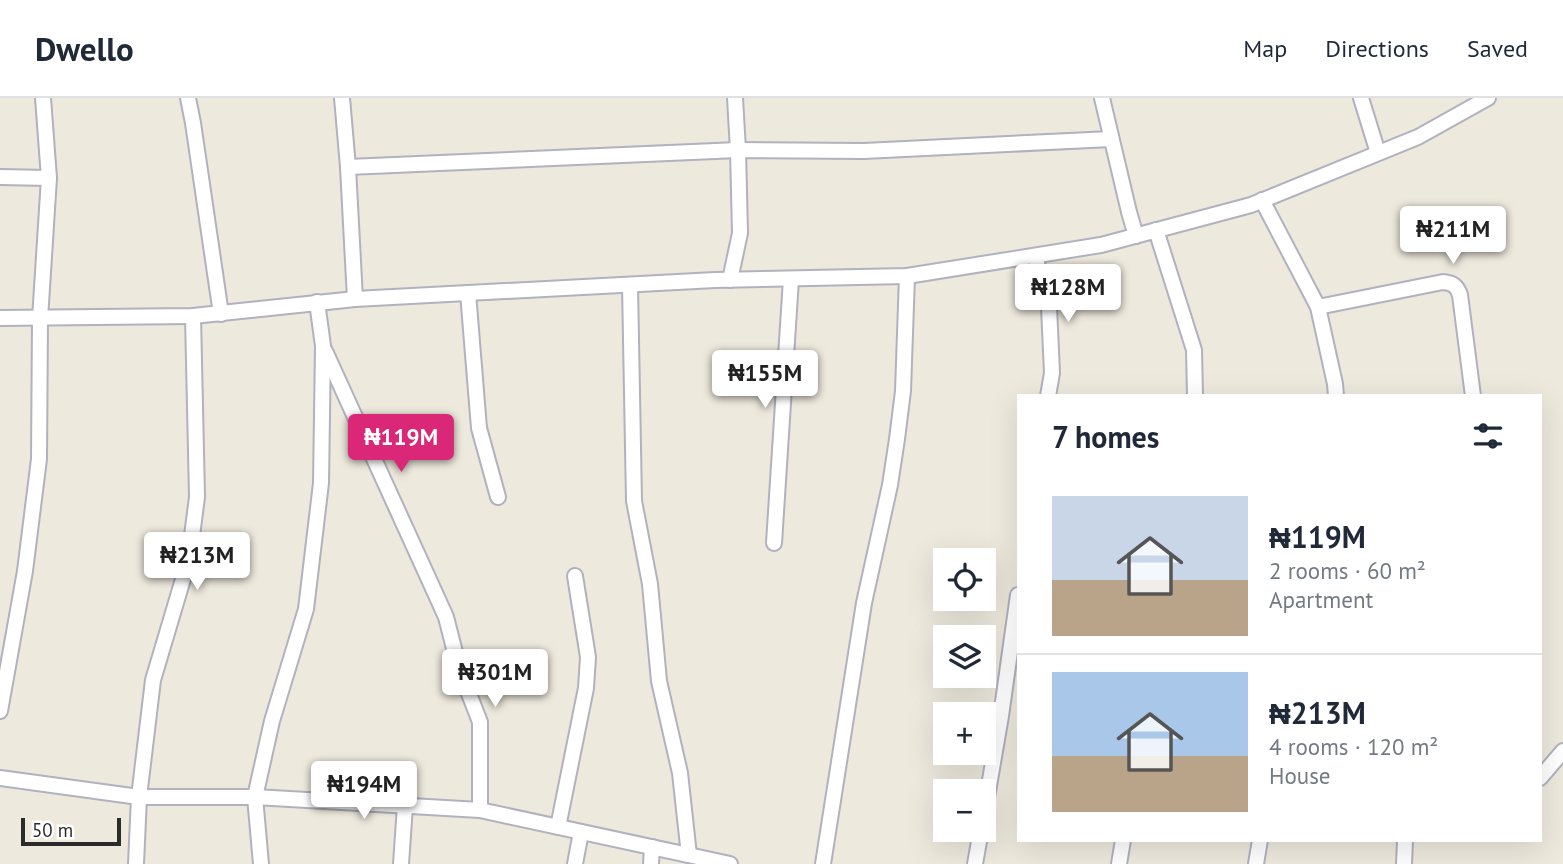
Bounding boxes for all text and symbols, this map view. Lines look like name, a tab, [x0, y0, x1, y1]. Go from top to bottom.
text: Dwello	[35, 27, 134, 70]
text: Map	[1243, 33, 1287, 64]
text: Directions	[1325, 33, 1429, 64]
text: Saved	[1467, 33, 1528, 64]
pin: ₦211M	[1404, 206, 1502, 266]
text: ₦211M	[1416, 214, 1490, 243]
pin: ₦128M	[1019, 264, 1117, 324]
text: ₦128M	[1031, 272, 1105, 301]
pin: ₦155M	[716, 350, 814, 410]
text: ₦155M	[728, 358, 802, 387]
pin: ₦119M	[352, 414, 450, 474]
text: 7 homes	[1052, 417, 1160, 456]
icon: filters	[1469, 417, 1507, 455]
text: ₦119M	[364, 422, 438, 451]
text: ₦119M	[1269, 517, 1366, 556]
icon: home	[1108, 524, 1192, 608]
pin: ₦213M	[148, 532, 246, 592]
text: ₦213M	[160, 540, 234, 569]
map controls	[933, 548, 996, 842]
button: locate	[933, 548, 996, 611]
text: 2 rooms · 60 m²	[1269, 556, 1426, 585]
text: Apartment	[1269, 585, 1373, 614]
button: layers	[933, 625, 996, 688]
pin: ₦301M	[446, 650, 544, 709]
text: ₦301M	[458, 657, 532, 686]
text: ₦213M	[1269, 693, 1366, 732]
icon: home	[1108, 700, 1192, 784]
button: +	[933, 702, 996, 765]
text: 4 rooms · 120 m²	[1269, 732, 1438, 761]
text: House	[1269, 761, 1331, 790]
pin: ₦194M	[315, 762, 413, 821]
text: ₦194M	[327, 769, 401, 798]
button: −	[933, 779, 996, 842]
scale bar	[21, 815, 121, 847]
text: 50 m	[32, 818, 73, 842]

